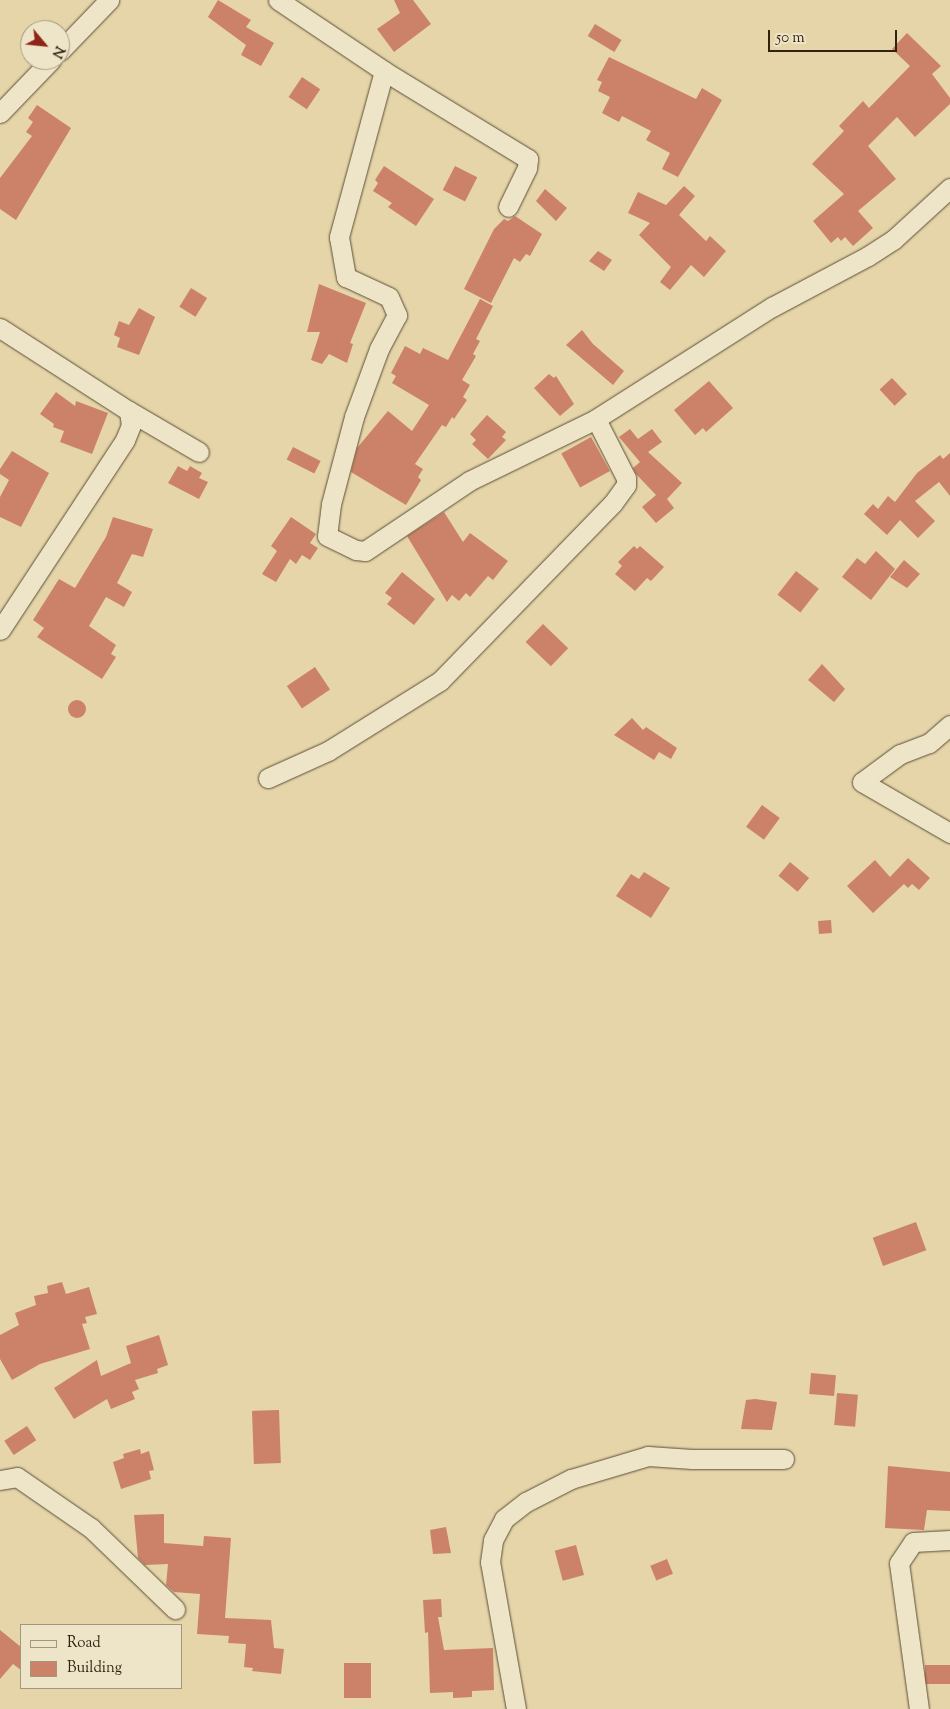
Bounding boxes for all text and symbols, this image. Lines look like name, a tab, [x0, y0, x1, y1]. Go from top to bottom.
north arrow	[20, 20, 70, 70]
scale bar	[770, 20, 899, 52]
text: 50 m	[776, 28, 805, 49]
text: N	[46, 42, 69, 61]
legend	[20, 1624, 182, 1689]
text: Road	[67, 1633, 101, 1654]
text: Building	[67, 1658, 122, 1679]

